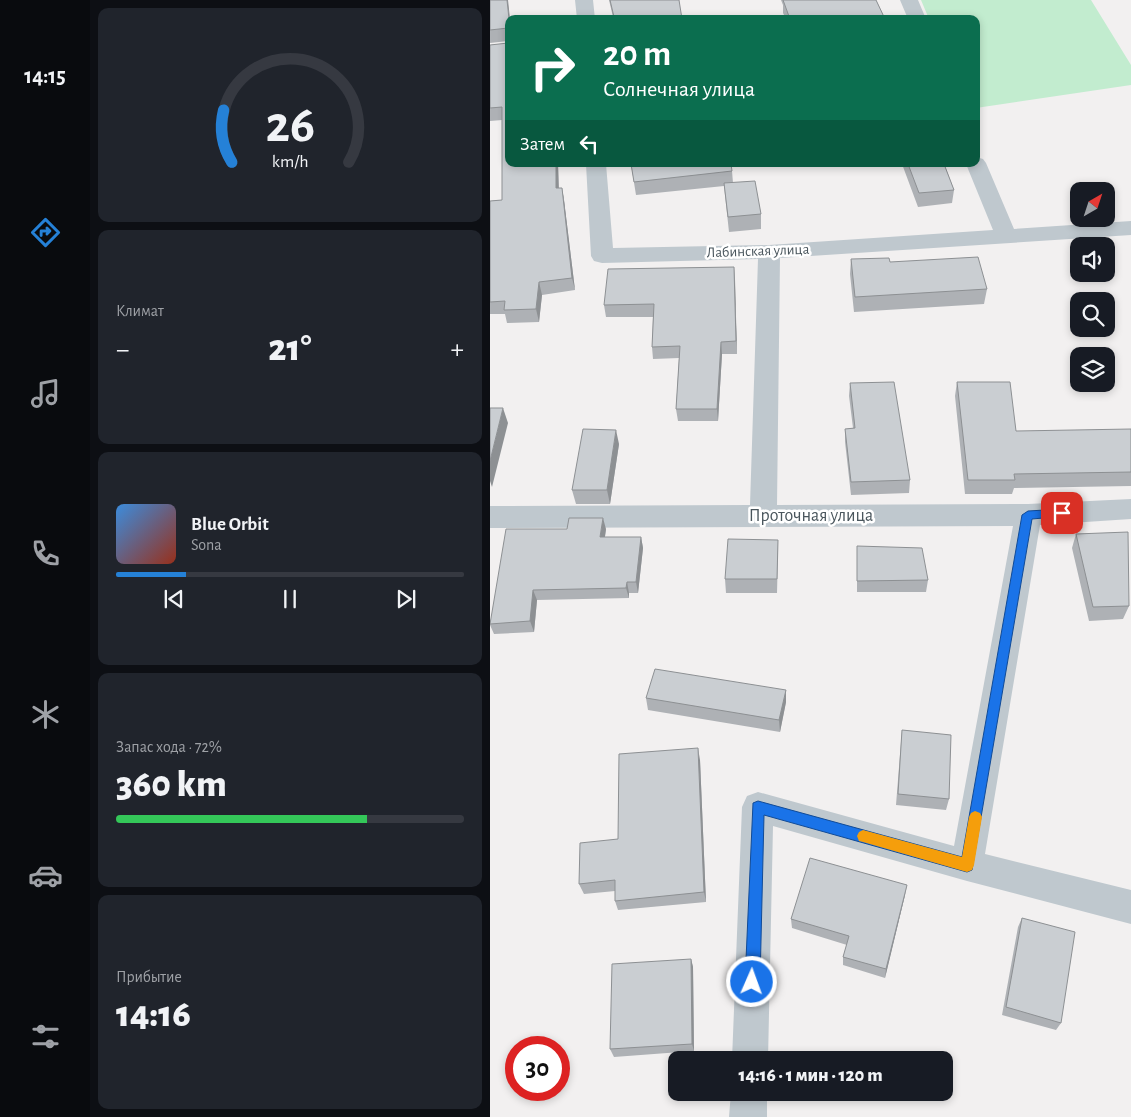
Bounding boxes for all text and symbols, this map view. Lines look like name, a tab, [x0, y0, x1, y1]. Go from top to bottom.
icon: right	[520, 35, 585, 100]
text: 20 m	[603, 37, 671, 72]
text: 14:15	[24, 65, 66, 87]
text: Солнечная улица	[603, 78, 755, 100]
text: 26	[265, 99, 315, 151]
icon: left	[575, 130, 603, 158]
text: Затем	[520, 135, 565, 154]
text: km/h	[272, 153, 308, 171]
north arrow	[1070, 182, 1115, 228]
map controls	[1070, 182, 1115, 392]
icon: directions	[28, 215, 63, 250]
button: sound	[1070, 237, 1115, 282]
street label: Лабинская улица	[706, 242, 810, 260]
button: search	[1070, 292, 1115, 337]
text: Климат	[116, 303, 164, 319]
text: 21°	[268, 330, 312, 368]
text: −	[116, 336, 129, 364]
text: +	[451, 336, 464, 364]
button: layers	[1070, 347, 1115, 392]
icon: music	[28, 376, 63, 411]
pin	[1041, 492, 1083, 534]
icon: arrive	[1048, 499, 1076, 527]
street label: Проточная улица	[749, 507, 873, 525]
text: Blue Orbit	[191, 515, 269, 534]
icon: phone	[28, 536, 63, 571]
text: Sona	[191, 537, 222, 553]
icon: previous	[160, 585, 188, 613]
icon: pause	[276, 585, 304, 613]
icon: next	[392, 585, 420, 613]
icon: climate	[28, 697, 63, 732]
text: Запас хода · 72%	[116, 739, 222, 755]
text: 360 km	[116, 766, 227, 804]
icon: car	[28, 858, 63, 893]
position arrow	[725, 955, 777, 1007]
text: Прибытие	[116, 969, 182, 985]
text: 14:16	[116, 996, 191, 1034]
icon: filters	[28, 1019, 63, 1054]
speed limit sign: 30	[505, 1036, 570, 1101]
text: 14:16 · 1 мин · 120 m	[738, 1066, 883, 1085]

